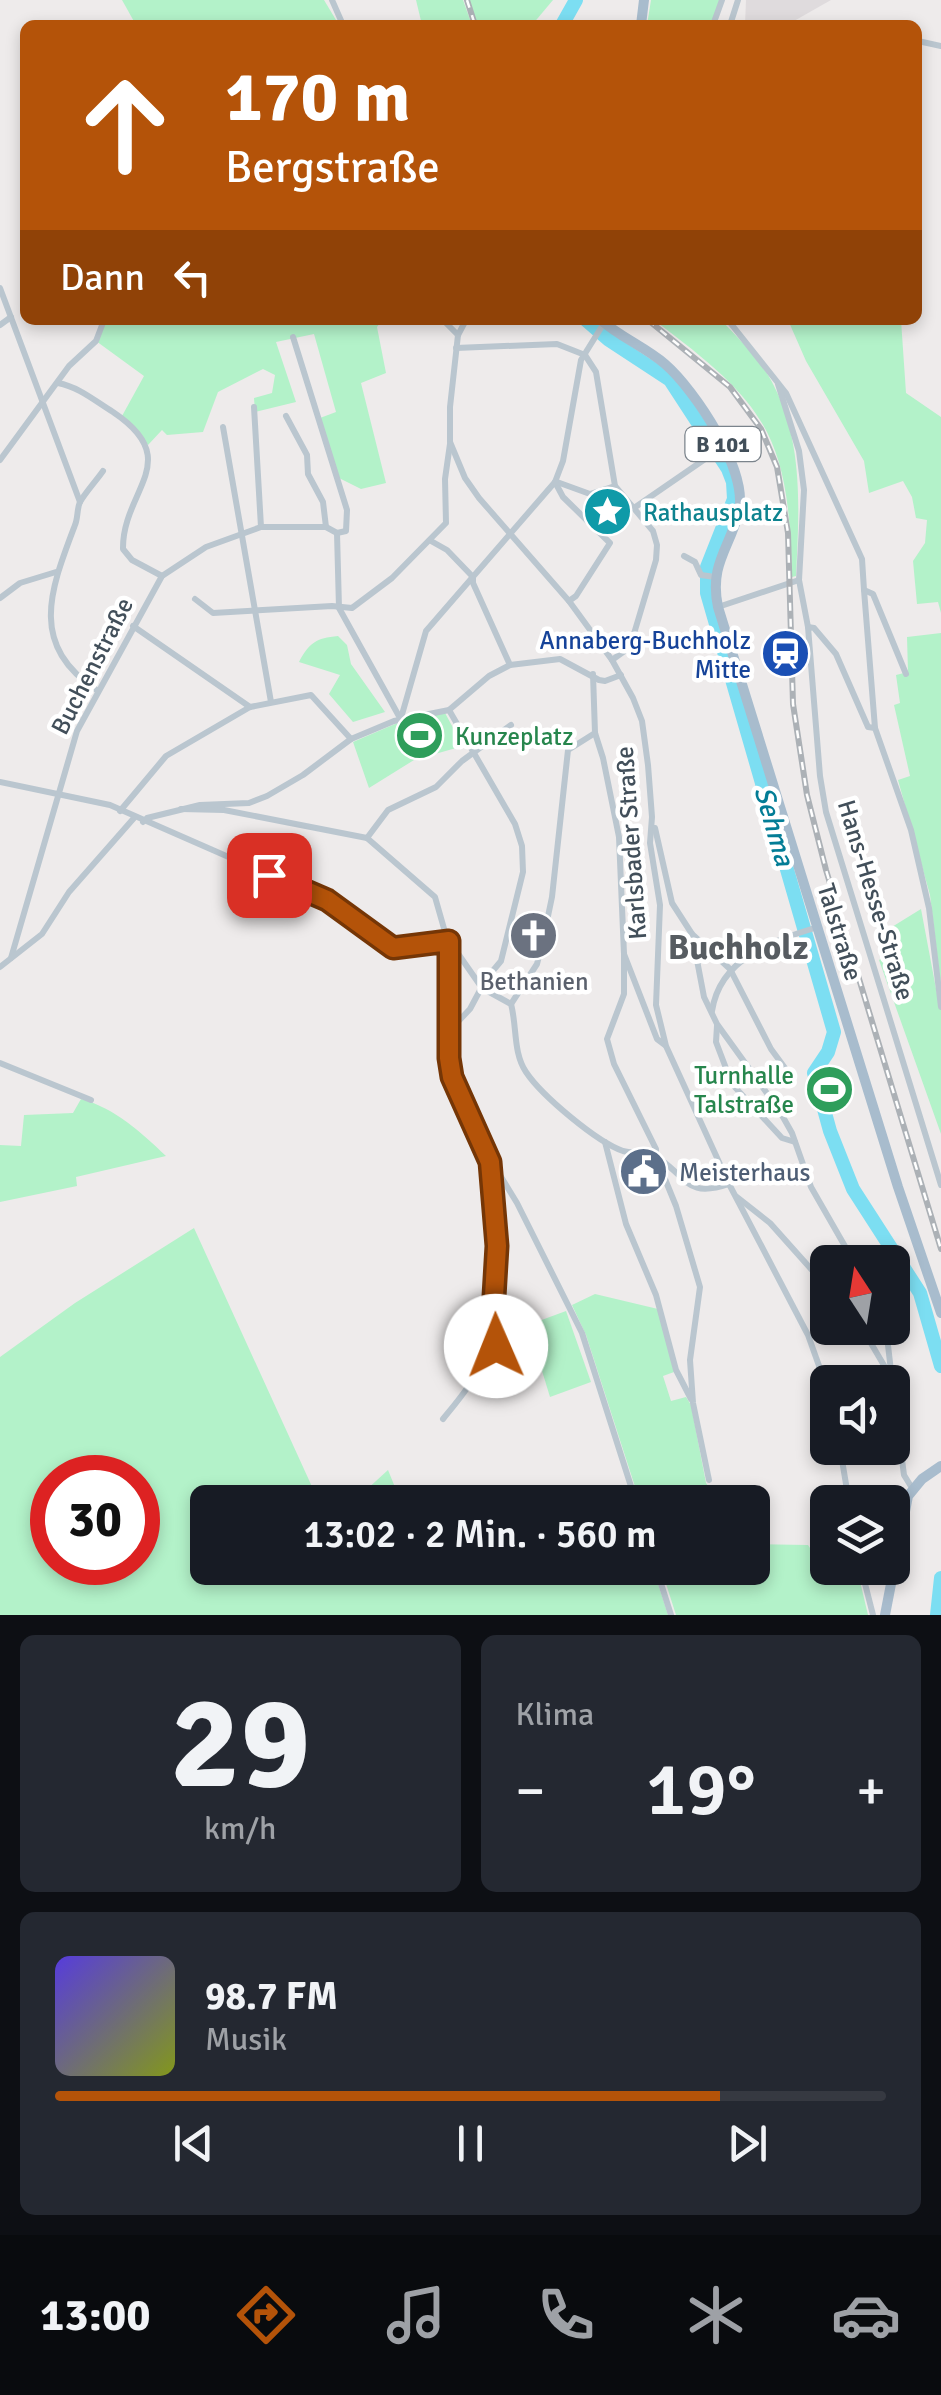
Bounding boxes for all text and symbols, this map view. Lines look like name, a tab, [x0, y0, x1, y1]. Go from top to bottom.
text: 170 m	[225, 54, 410, 140]
icon: ahead	[60, 60, 190, 190]
text: Bergstraße	[225, 140, 440, 195]
icon: left	[165, 250, 220, 305]
text: Dann	[60, 254, 145, 301]
road number: B 101	[686, 427, 760, 461]
place icon: Rathausplatz	[582, 486, 634, 538]
place label: Rathausplatz	[643, 497, 783, 528]
street label: Buchenstraße	[44, 592, 140, 740]
place label: Annaberg-Buchholz Mitte	[539, 625, 751, 685]
station icon: Annaberg-Buchholz Mitte	[760, 628, 812, 680]
sports icon: Kunzeplatz	[394, 710, 446, 762]
place label: Kunzeplatz	[455, 721, 573, 752]
street label: Karlsbader Straße	[609, 745, 653, 941]
water label: Sehma	[746, 782, 802, 871]
street label: Hans-Hesse-Straße	[831, 796, 921, 1004]
pin	[227, 833, 312, 918]
icon: arrive	[242, 848, 297, 903]
street label: Talstraße	[811, 880, 869, 984]
church icon: Bethanien	[508, 909, 560, 961]
district label: Buchholz	[668, 926, 808, 969]
place label: Bethanien	[479, 966, 589, 997]
place label: Turnhalle Talstraße	[694, 1060, 794, 1120]
sports icon: Turnhalle Talstraße	[803, 1063, 855, 1115]
public building icon: Meisterhaus	[618, 1146, 670, 1198]
place label: Meisterhaus	[679, 1157, 811, 1188]
north arrow	[810, 1245, 910, 1345]
map controls	[810, 1245, 910, 1585]
position arrow	[444, 1294, 548, 1398]
button: sound	[810, 1365, 910, 1465]
speed limit sign: 30	[30, 1455, 160, 1585]
button: layers	[810, 1485, 910, 1585]
text: 13:02 · 2 Min. · 560 m	[304, 1511, 656, 1558]
text: 29	[170, 1664, 310, 1824]
text: Klima	[516, 1695, 594, 1734]
text: 19°	[646, 1743, 756, 1836]
text: −	[516, 1757, 545, 1825]
text: +	[856, 1757, 886, 1825]
text: km/h	[204, 1809, 276, 1848]
text: 98.7 FM	[205, 1973, 338, 2020]
text: Musik	[205, 2020, 287, 2059]
icon: previous	[166, 2116, 221, 2171]
icon: pause	[443, 2116, 498, 2171]
icon: next	[720, 2116, 775, 2171]
icon: directions	[231, 2280, 301, 2350]
icon: music	[381, 2280, 451, 2350]
icon: phone	[531, 2280, 601, 2350]
icon: climate	[681, 2280, 751, 2350]
icon: car	[831, 2280, 901, 2350]
text: 13:00	[40, 2288, 150, 2343]

